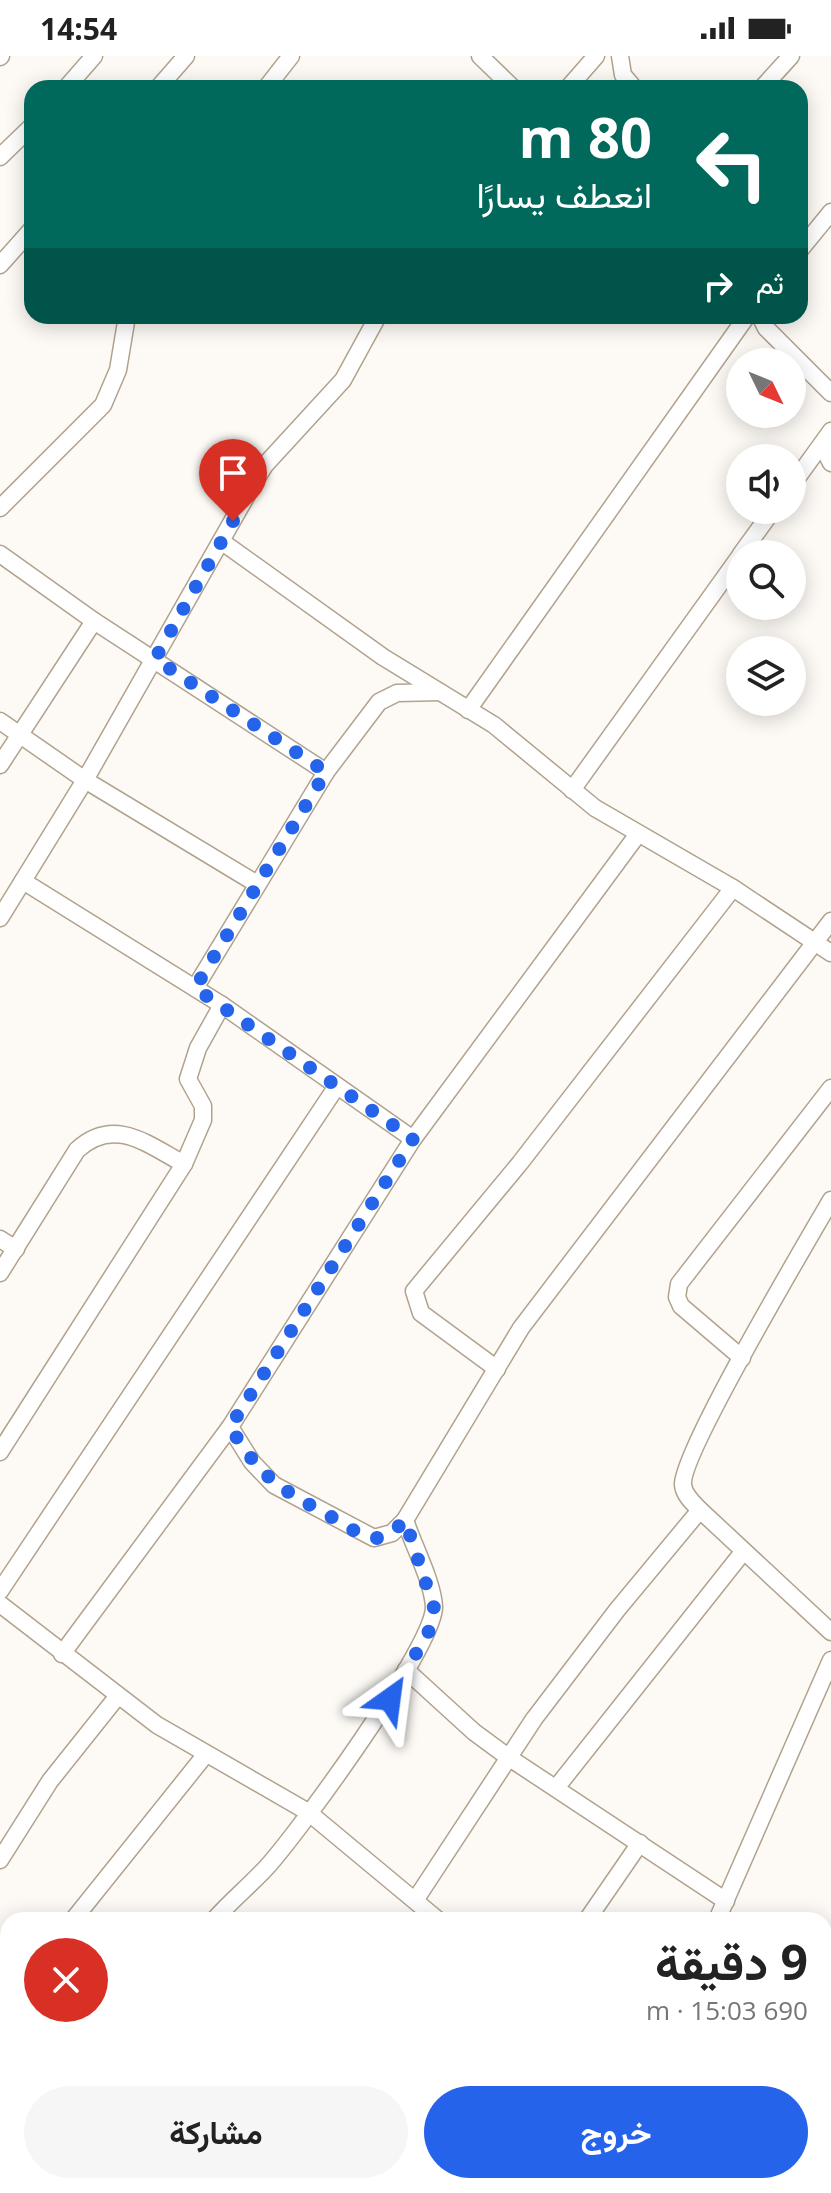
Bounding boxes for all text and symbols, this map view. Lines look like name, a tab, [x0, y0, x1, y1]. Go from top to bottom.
text: 14:54	[40, 8, 117, 49]
text: 80 m	[518, 98, 652, 174]
icon: left	[680, 112, 784, 216]
text: انعطف يسارًا	[476, 170, 652, 219]
text: ثم	[756, 262, 784, 303]
icon: right	[696, 264, 740, 308]
north arrow	[726, 348, 806, 428]
map controls	[726, 348, 806, 716]
pin	[199, 439, 267, 521]
button: sound	[726, 444, 806, 524]
icon: arrive	[211, 451, 255, 495]
button: search	[726, 540, 806, 620]
button: layers	[726, 636, 806, 716]
position arrow	[348, 1657, 432, 1741]
text: 9 دقيقة	[655, 1929, 808, 1994]
button: close	[24, 1938, 108, 2022]
text: 690 m · 15:03	[646, 1992, 808, 2028]
button: مشاركة	[24, 2086, 408, 2178]
button: خروج	[424, 2086, 808, 2178]

